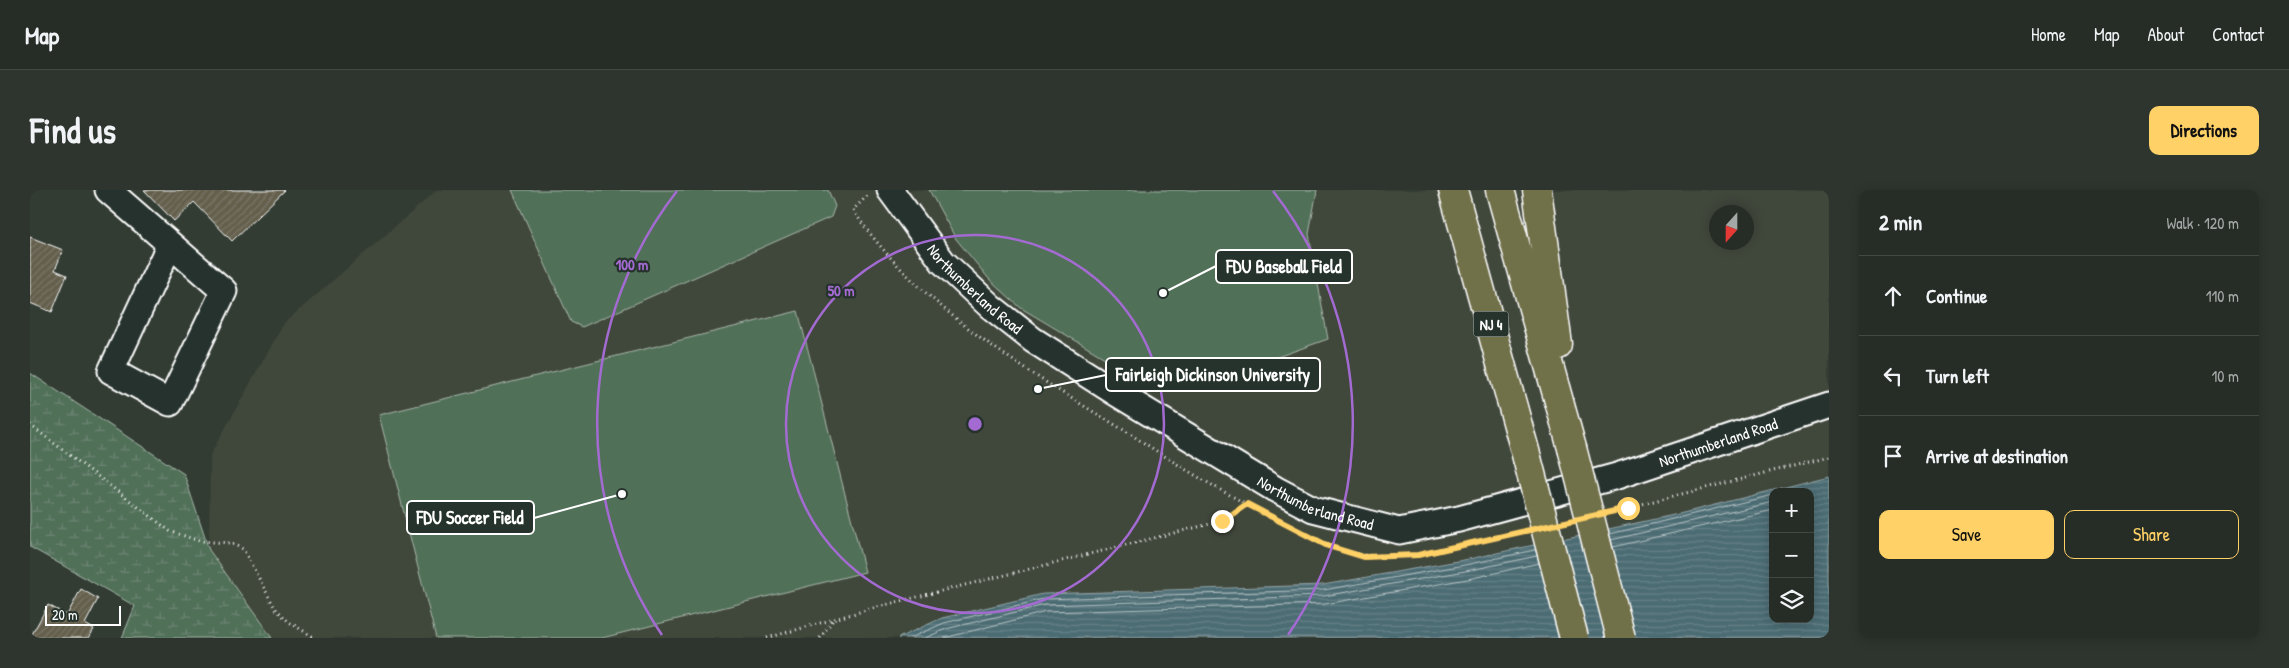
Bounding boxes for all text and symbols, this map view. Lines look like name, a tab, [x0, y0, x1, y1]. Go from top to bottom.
text: Map	[25, 19, 59, 51]
text: Home	[2031, 22, 2066, 47]
text: Map	[2094, 22, 2119, 47]
text: About	[2147, 22, 2184, 47]
text: Contact	[2212, 22, 2264, 47]
button: Directions	[2149, 106, 2259, 155]
text: Find us	[30, 107, 116, 154]
north arrow	[1709, 205, 1754, 250]
text: 2 min	[1879, 208, 1922, 237]
text: Walk · 120 m	[2166, 212, 2239, 234]
street label: Northumberland Road	[922, 239, 1028, 339]
callout: FDU Baseball Field	[1216, 250, 1352, 283]
text: 100 m	[616, 254, 648, 275]
text: FDU Baseball Field	[1225, 254, 1342, 279]
text: 50 m	[828, 280, 854, 301]
icon: ahead	[1879, 282, 1907, 310]
text: Continue	[1926, 283, 1987, 309]
text: 110 m	[2206, 285, 2239, 307]
road number: NJ 4	[1474, 312, 1508, 336]
callout: Fairleigh Dickinson University	[1106, 358, 1320, 391]
text: Fairleigh Dickinson University	[1115, 362, 1311, 388]
icon: left	[1879, 362, 1907, 390]
text: Turn left	[1926, 363, 1989, 389]
text: 10 m	[2211, 365, 2239, 387]
street label: Northumberland Road	[1656, 412, 1780, 472]
centre of rings	[966, 415, 984, 433]
icon: arrive	[1879, 442, 1907, 470]
text: Arrive at destination	[1926, 443, 2068, 469]
street label: Northumberland Road	[1253, 470, 1376, 535]
map controls	[1769, 488, 1814, 623]
button: +	[1769, 488, 1814, 533]
route start	[1617, 497, 1640, 520]
callout: FDU Soccer Field	[407, 501, 534, 534]
text: FDU Soccer Field	[416, 505, 523, 530]
route end	[1211, 510, 1234, 533]
button: Save	[1879, 510, 2054, 559]
button: Share	[2064, 510, 2239, 559]
button: −	[1769, 533, 1814, 578]
button: layers	[1769, 578, 1814, 623]
scale bar	[45, 603, 121, 626]
text: 20 m	[52, 605, 78, 624]

